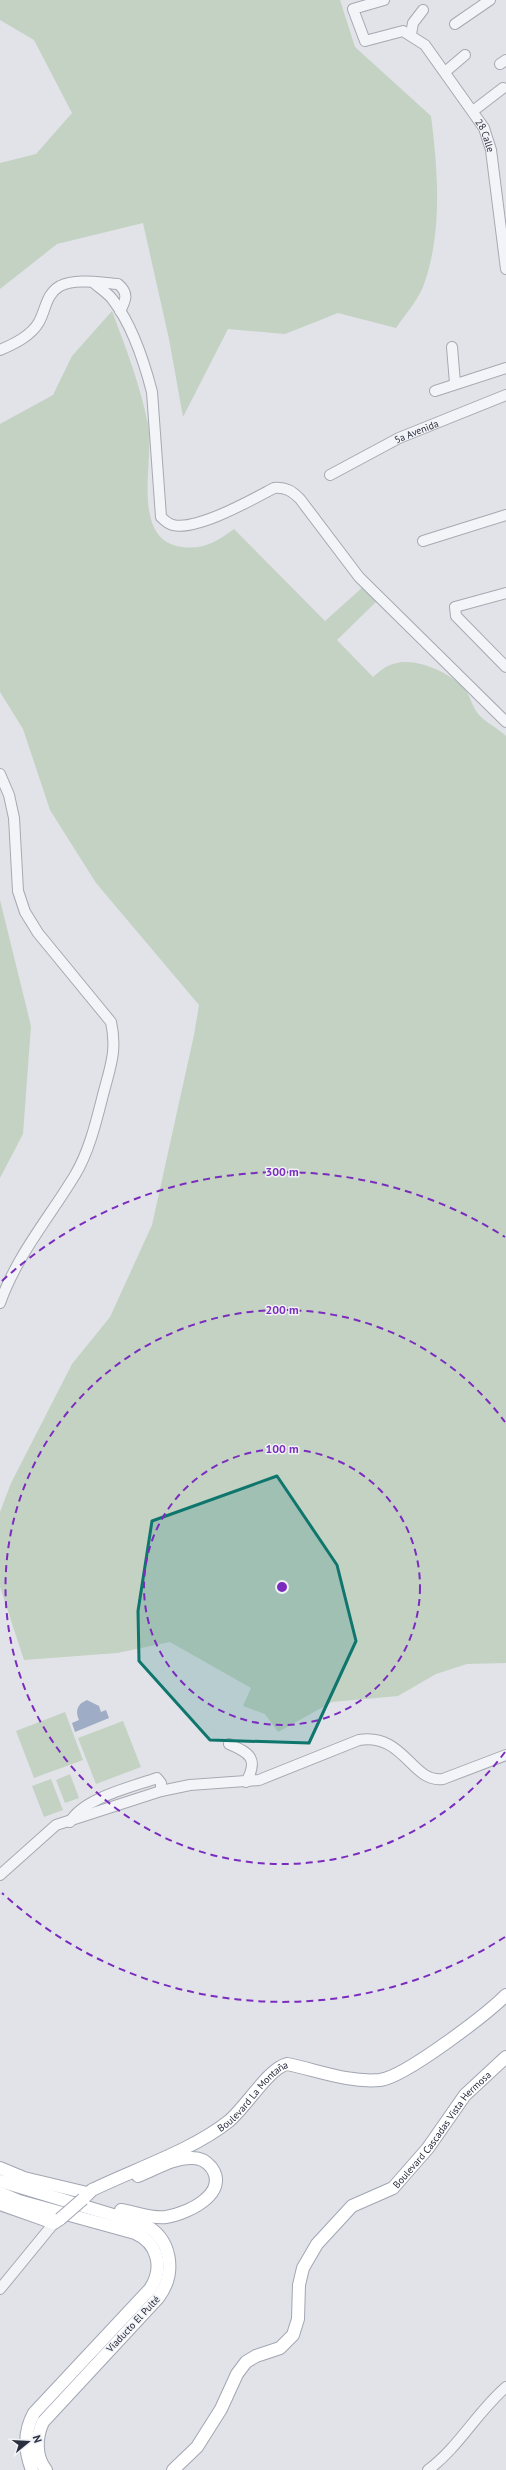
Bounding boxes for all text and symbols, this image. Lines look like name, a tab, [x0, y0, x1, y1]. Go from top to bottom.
street label: 28 Calle	[473, 116, 498, 154]
street label: 5a Avenida	[392, 416, 440, 446]
text: 300 m	[265, 1164, 299, 1179]
text: 200 m	[265, 1302, 299, 1317]
text: 100 m	[265, 1441, 299, 1456]
centre of rings	[275, 1580, 289, 1594]
street label: Boulevard La Montaña	[215, 2058, 290, 2134]
street label: Boulevard Cascadas Vista Hermosa	[390, 2068, 494, 2191]
street label: Viaducto El Pulté	[103, 2293, 163, 2356]
north arrow	[8, 2422, 48, 2462]
text: N	[30, 2433, 45, 2445]

